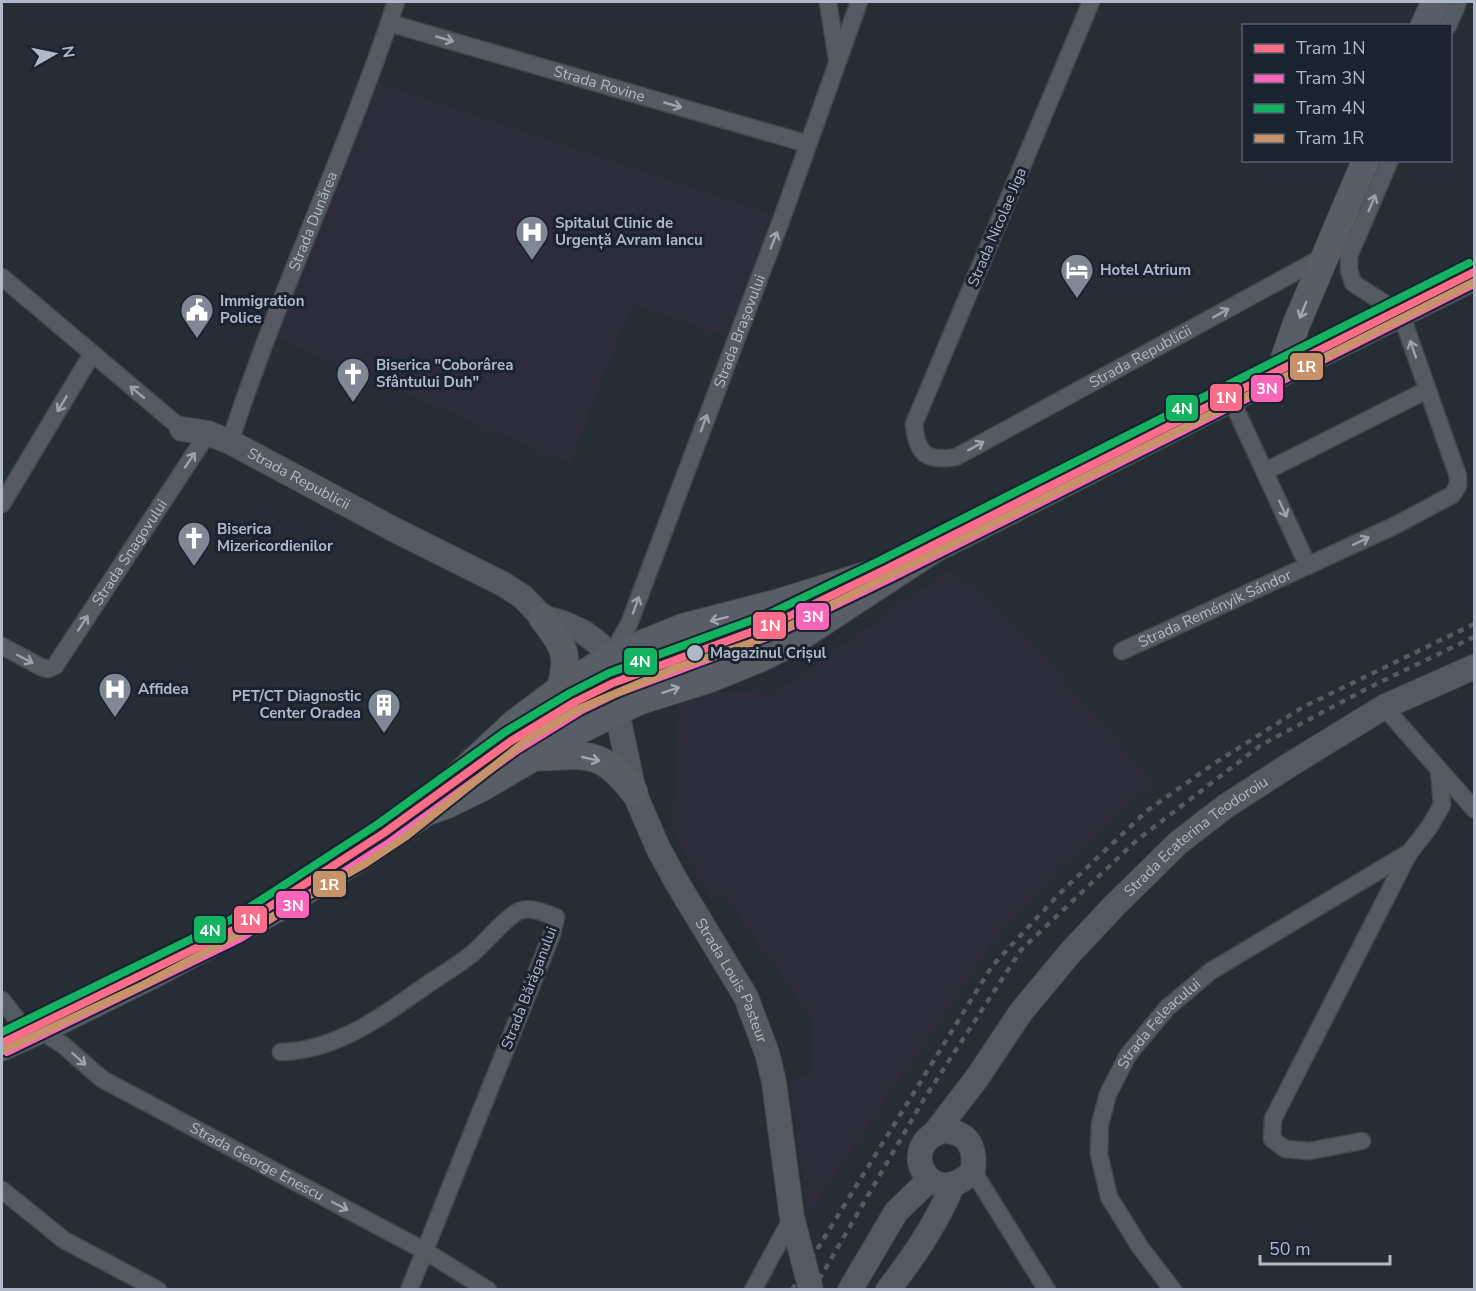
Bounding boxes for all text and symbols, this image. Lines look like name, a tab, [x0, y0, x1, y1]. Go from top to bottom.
north arrow	[24, 24, 84, 84]
legend	[1242, 24, 1452, 162]
one-way arrow	[435, 34, 454, 45]
text: Tram 1N	[1296, 36, 1366, 60]
text: N	[56, 44, 80, 59]
street label: Strada Rovine	[551, 61, 647, 106]
text: Tram 3N	[1296, 66, 1366, 90]
text: Tram 4N	[1296, 96, 1366, 120]
one-way arrow	[663, 100, 682, 111]
text: Tram 1R	[1296, 126, 1364, 150]
street label: Strada Nicolae Jiga	[963, 165, 1031, 289]
street label: Strada Dunărea	[284, 168, 342, 274]
one-way arrow	[1367, 194, 1378, 212]
place label: Spitalul Clinic de Urgență Avram Iancu	[555, 213, 703, 250]
hospital icon: Spitalul Clinic de Urgență Avram Iancu	[514, 214, 550, 261]
one-way arrow	[769, 232, 780, 250]
hotel icon: Hotel Atrium	[1059, 252, 1095, 299]
place label: Hotel Atrium	[1100, 260, 1191, 280]
street label: Strada Brașovului	[709, 272, 770, 391]
place label: Immigration Police	[220, 291, 304, 328]
public building icon: Immigration Police	[179, 292, 215, 339]
one-way arrow	[1297, 300, 1308, 319]
one-way arrow	[1212, 307, 1229, 319]
street label: Strada Republicii	[1086, 321, 1195, 393]
one-way arrow	[1406, 340, 1417, 359]
line badge: 1R	[1289, 352, 1324, 381]
place label: Biserica "Coborârea Sfântului Duh"	[376, 355, 513, 392]
church icon: Biserica "Coborârea Sfântului Duh"	[335, 356, 371, 403]
text: 1R	[1296, 356, 1316, 378]
line badge: 3N	[1250, 374, 1284, 403]
text: 3N	[1256, 378, 1278, 400]
line badge: 1N	[1209, 383, 1243, 412]
one-way arrow	[130, 385, 145, 399]
text: 1N	[1215, 387, 1237, 409]
line badge: 4N	[1165, 394, 1199, 422]
one-way arrow	[55, 395, 67, 412]
text: 4N	[1171, 398, 1193, 420]
one-way arrow	[700, 414, 711, 432]
one-way arrow	[967, 440, 984, 452]
street label: Strada Republicii	[244, 443, 354, 514]
one-way arrow	[184, 453, 196, 469]
street label: Strada Snagovului	[87, 495, 172, 610]
one-way arrow	[1277, 499, 1289, 517]
place label: Biserica Mizericordienilor	[217, 519, 333, 556]
church icon: Biserica Mizericordienilor	[176, 520, 212, 567]
one-way arrow	[1352, 535, 1370, 547]
street label: Strada Reményik Sándor	[1135, 564, 1295, 652]
one-way arrow	[631, 596, 642, 615]
line badge: 3N	[795, 602, 830, 631]
text: 3N	[802, 606, 824, 628]
line badge: 1N	[752, 611, 787, 640]
one-way arrow	[709, 613, 728, 625]
one-way arrow	[77, 615, 89, 632]
text: 1N	[759, 615, 781, 637]
marker: Magazinul Crișul	[685, 643, 705, 663]
place label: Magazinul Crișul	[710, 643, 827, 663]
line badge: 4N	[623, 647, 658, 676]
text: 4N	[629, 651, 651, 673]
one-way arrow	[15, 654, 33, 665]
hospital icon: Affidea	[97, 671, 133, 718]
place label: Affidea	[138, 679, 189, 699]
one-way arrow	[661, 684, 680, 695]
place label: PET/CT Diagnostic Center Oradea	[232, 686, 361, 723]
building icon: PET/CT Diagnostic Center Oradea	[366, 687, 402, 734]
one-way arrow	[581, 753, 600, 765]
street label: Strada Ecaterina Teodoroiu	[1119, 771, 1272, 901]
line badge: 1R	[312, 870, 347, 898]
text: 1R	[319, 874, 339, 896]
line badge: 3N	[275, 890, 310, 919]
text: 3N	[282, 895, 304, 917]
line badge: 1N	[233, 905, 268, 934]
text: 1N	[239, 909, 261, 931]
street label: Strada Louis Pasteur	[691, 914, 772, 1046]
line badge: 4N	[193, 915, 227, 944]
text: 4N	[199, 920, 221, 942]
street label: Strada Bărăganului	[496, 924, 562, 1052]
street label: Strada Feleacului	[1113, 974, 1205, 1072]
one-way arrow	[71, 1052, 86, 1066]
street label: Strada George Enescu	[186, 1118, 328, 1205]
one-way arrow	[331, 1200, 348, 1212]
scale bar	[1260, 1228, 1390, 1266]
text: 50 m	[1269, 1237, 1311, 1261]

